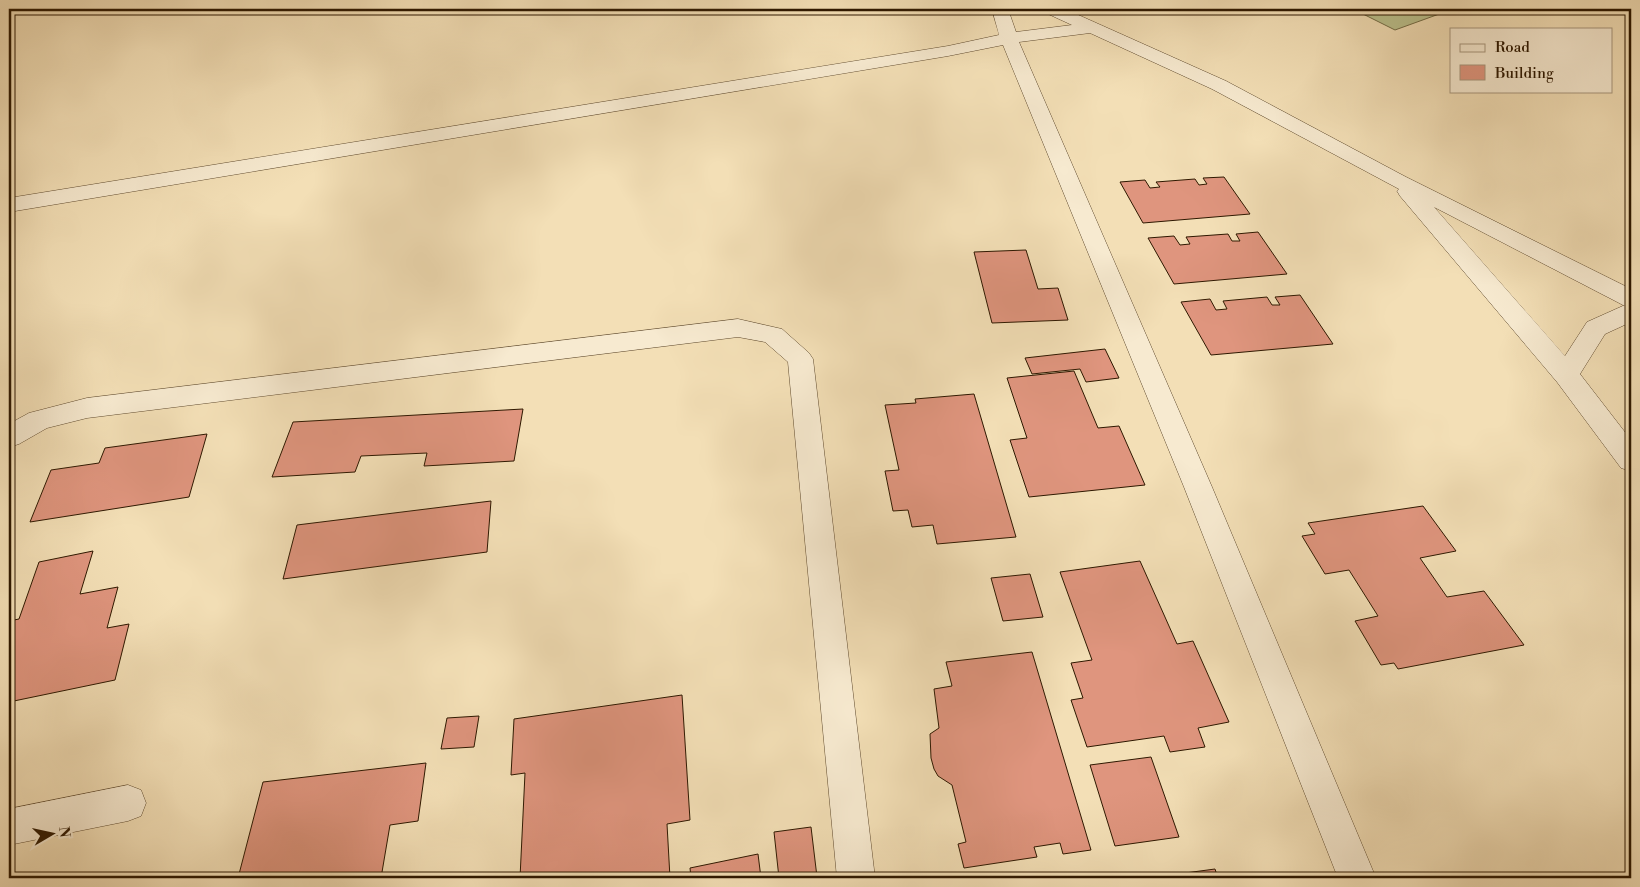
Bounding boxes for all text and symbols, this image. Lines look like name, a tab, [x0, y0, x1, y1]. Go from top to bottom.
legend	[1450, 28, 1612, 92]
text: Road	[1495, 38, 1530, 57]
text: Building	[1494, 64, 1554, 83]
north arrow	[28, 810, 78, 860]
text: N	[54, 825, 74, 839]

